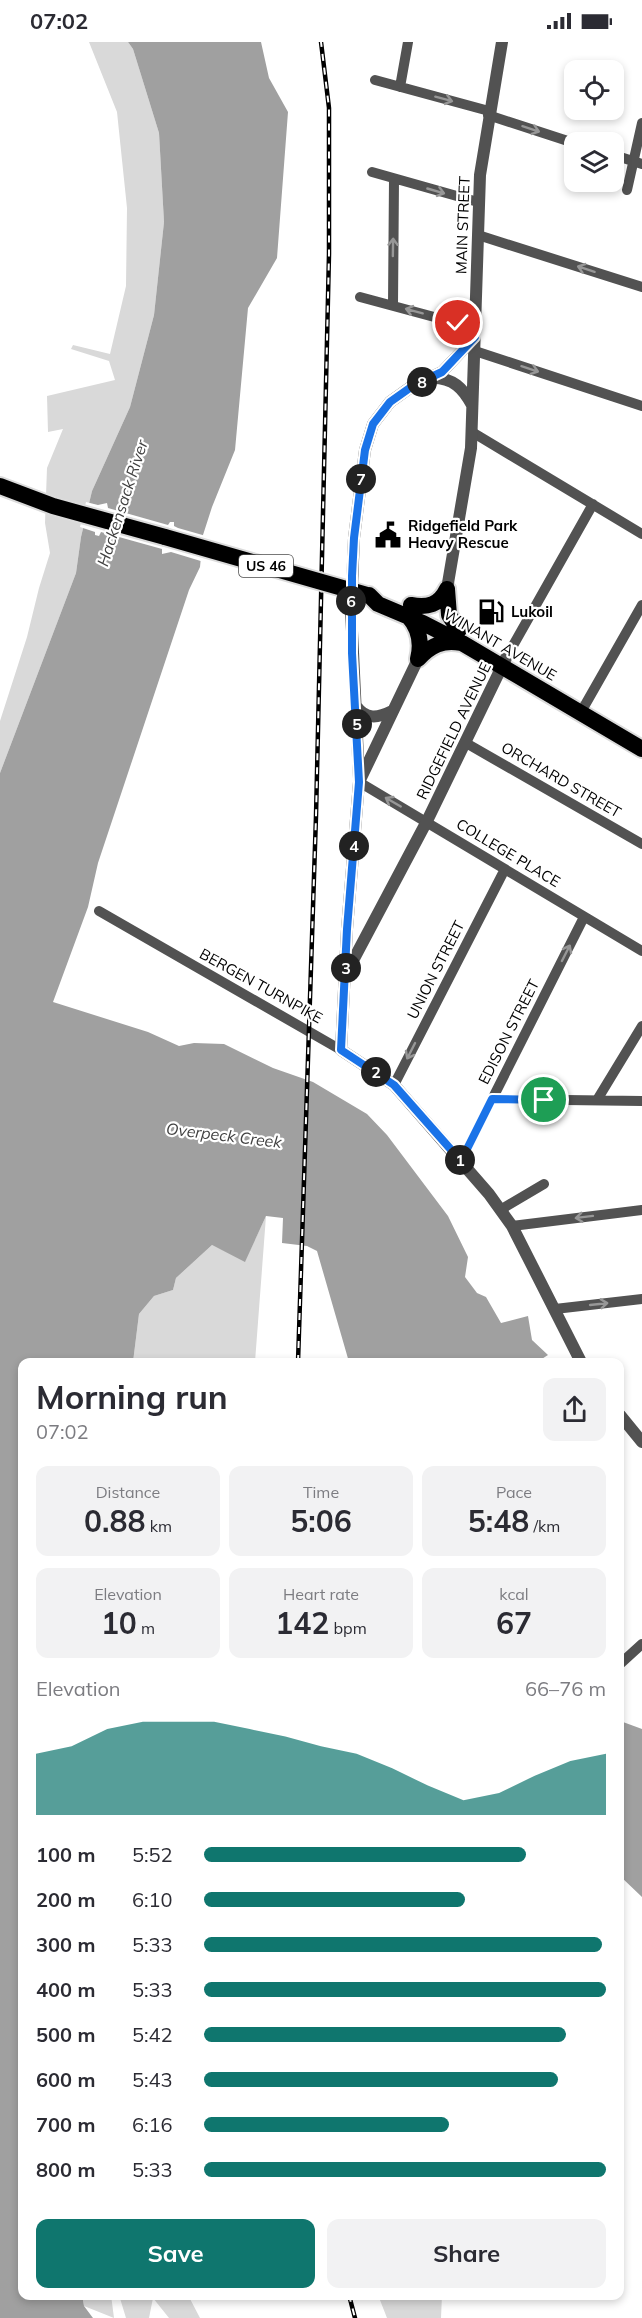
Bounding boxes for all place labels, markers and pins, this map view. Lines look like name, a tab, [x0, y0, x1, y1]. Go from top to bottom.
pin	[432, 297, 483, 348]
pin: 8	[407, 367, 437, 397]
pin: 7	[346, 464, 376, 494]
place label: Ridgefield Park Heavy Rescue	[408, 516, 518, 552]
public building icon: Ridgefield Park Heavy Rescue	[373, 520, 403, 550]
pin: 6	[336, 586, 366, 616]
fuel station icon: Lukoil	[476, 597, 506, 627]
place label: Lukoil	[511, 602, 553, 621]
pin: 5	[342, 709, 372, 739]
pin: 4	[339, 831, 369, 861]
pin: 3	[331, 953, 361, 983]
pin: 2	[361, 1057, 391, 1087]
pin	[518, 1074, 569, 1125]
pin: 1	[445, 1145, 475, 1175]

